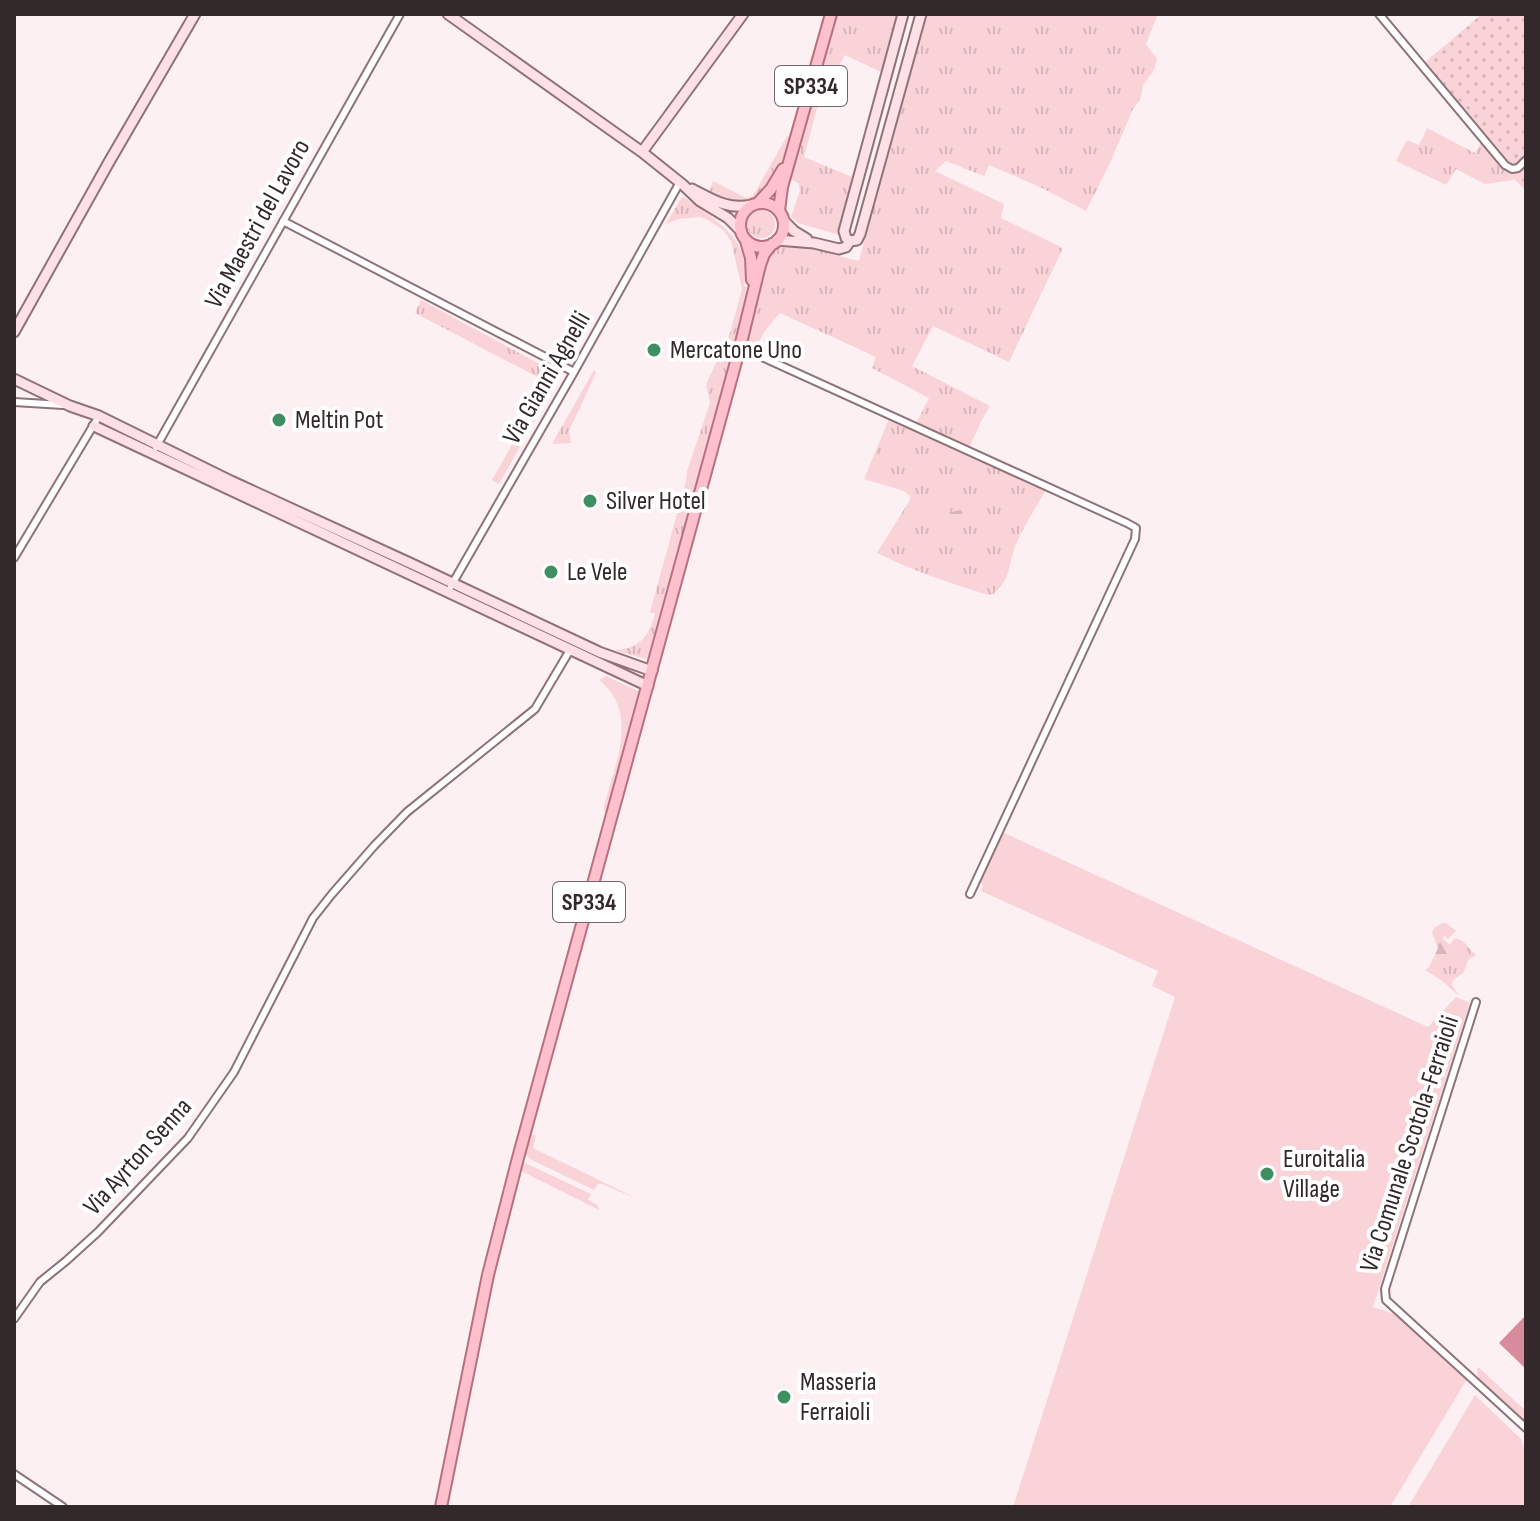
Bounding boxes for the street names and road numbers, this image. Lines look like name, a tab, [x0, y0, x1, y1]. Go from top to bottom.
road number: SP334	[775, 66, 847, 106]
street label: Via Maestri del Lavoro	[199, 134, 317, 314]
street label: Via Gianni Agnelli	[497, 306, 597, 450]
road number: SP334	[553, 882, 625, 922]
street label: Via Comunale Scotola-Ferraioli	[1354, 1012, 1466, 1276]
street label: Via Ayrton Senna	[77, 1092, 199, 1222]

